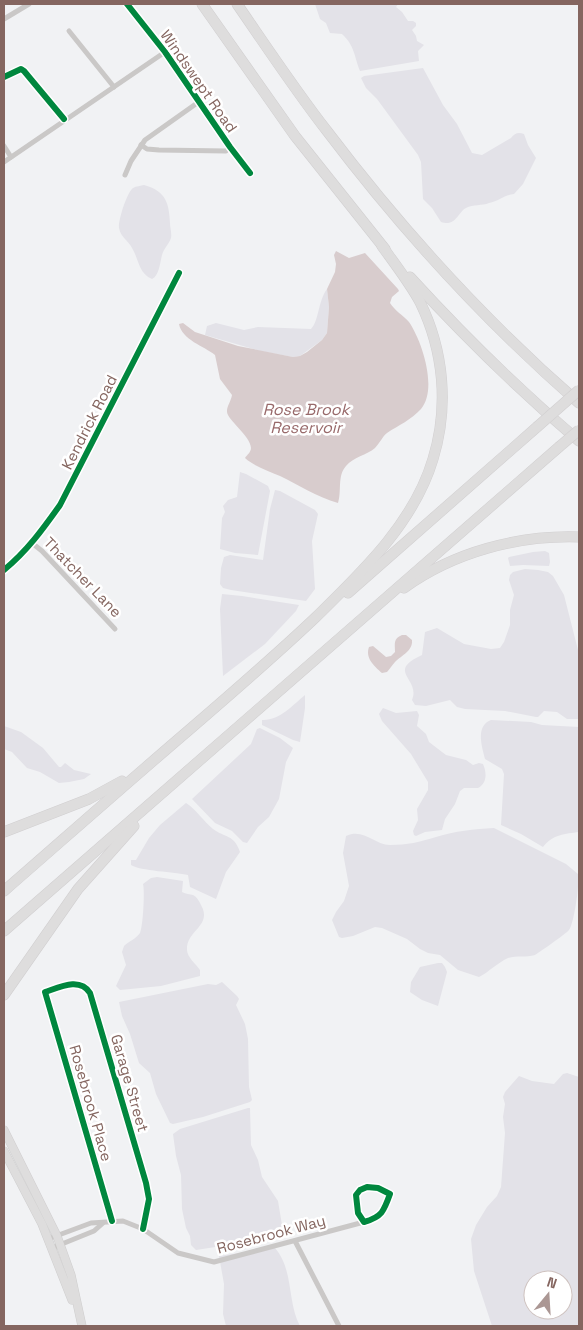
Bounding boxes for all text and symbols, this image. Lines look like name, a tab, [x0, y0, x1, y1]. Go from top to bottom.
street label: Windswept Road	[156, 26, 242, 136]
street label: Kendrick Road	[57, 372, 121, 472]
water label: Rose Brook Reservoir	[263, 399, 352, 438]
street label: Thatcher Lane	[40, 533, 126, 621]
street label: Garage Street	[107, 1032, 153, 1134]
street label: Rosebrook Place	[65, 1043, 117, 1163]
street label: Rosebrook Way	[215, 1210, 327, 1258]
north arrow	[523, 1270, 573, 1320]
text: N	[545, 1273, 559, 1293]

